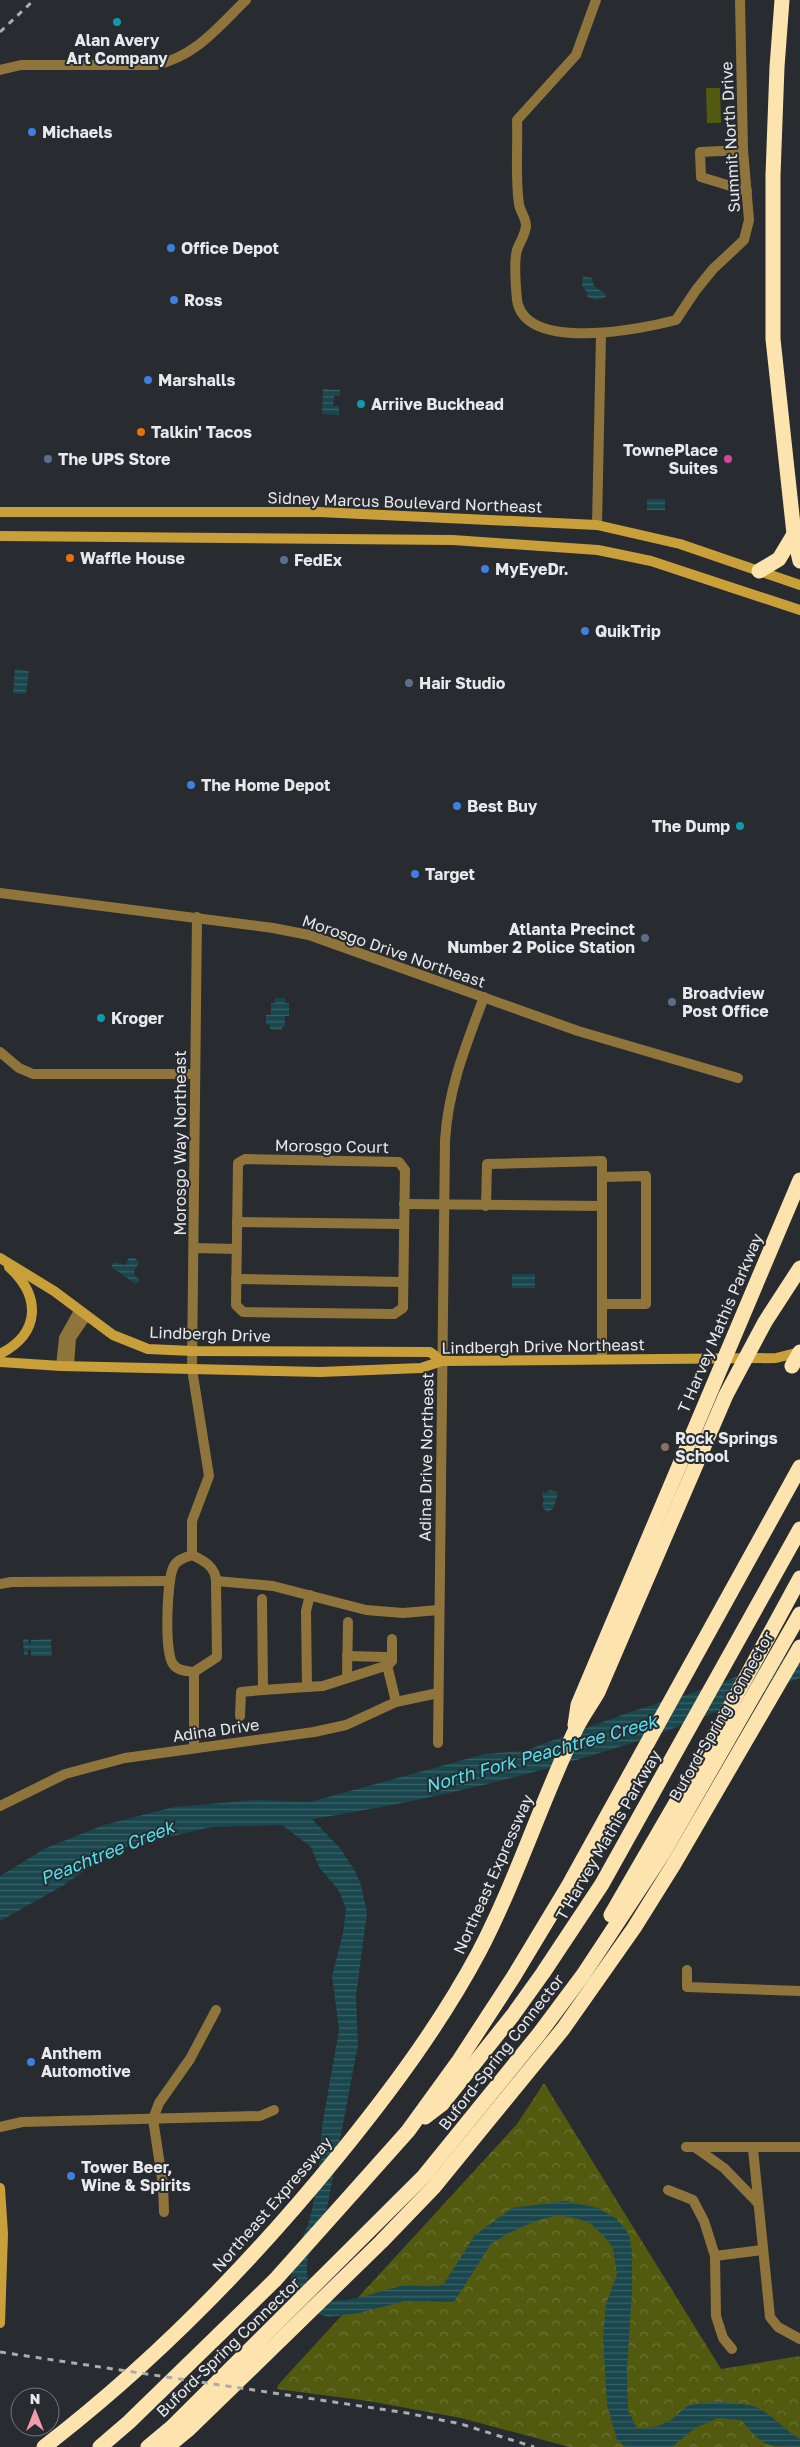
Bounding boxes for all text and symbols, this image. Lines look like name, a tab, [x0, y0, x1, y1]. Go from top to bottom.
marker: Alan Avery Art Company	[111, 16, 123, 28]
place label: Alan Avery Art Company	[66, 30, 168, 68]
street label: Summit North Drive	[716, 61, 744, 213]
place label: Michaels	[42, 122, 113, 142]
marker: Michaels	[26, 126, 38, 138]
place label: Office Depot	[181, 238, 279, 258]
marker: Office Depot	[165, 242, 177, 254]
place label: Ross	[184, 290, 222, 310]
marker: Ross	[168, 294, 180, 306]
place label: Marshalls	[158, 370, 235, 390]
marker: Marshalls	[142, 374, 154, 386]
place label: Arriive Buckhead	[371, 394, 504, 414]
marker: Arriive Buckhead	[355, 398, 367, 410]
place label: Talkin' Tacos	[151, 422, 252, 442]
marker: Talkin' Tacos	[135, 426, 147, 438]
place label: TownePlace Suites	[623, 440, 718, 478]
place label: The UPS Store	[58, 449, 171, 469]
marker: The UPS Store	[42, 453, 54, 465]
marker: TownePlace Suites	[722, 453, 734, 465]
street label: Sidney Marcus Boulevard Northeast	[267, 487, 543, 517]
place label: Waffle House	[80, 548, 185, 568]
place label: FedEx	[294, 550, 343, 570]
marker: Waffle House	[64, 552, 76, 564]
marker: FedEx	[278, 554, 290, 566]
place label: MyEyeDr.	[495, 559, 569, 579]
marker: MyEyeDr.	[479, 563, 491, 575]
place label: QuikTrip	[595, 621, 661, 641]
marker: QuikTrip	[579, 625, 591, 637]
place label: Hair Studio	[419, 673, 506, 693]
marker: Hair Studio	[403, 677, 415, 689]
place label: The Home Depot	[201, 775, 330, 795]
marker: The Home Depot	[185, 779, 197, 791]
place label: Best Buy	[467, 796, 538, 816]
marker: Best Buy	[451, 800, 463, 812]
place label: The Dump	[652, 816, 730, 836]
marker: The Dump	[734, 820, 746, 832]
place label: Target	[425, 864, 475, 884]
marker: Target	[409, 868, 421, 880]
street label: Morosgo Drive Northeast	[300, 910, 488, 992]
place label: Atlanta Precinct Number 2 Police Station	[447, 919, 635, 957]
marker: Atlanta Precinct Number 2 Police Station	[639, 932, 651, 944]
place label: Broadview Post Office	[682, 983, 769, 1021]
marker: Broadview Post Office	[666, 996, 678, 1008]
place label: Kroger	[111, 1008, 164, 1028]
marker: Kroger	[95, 1012, 107, 1024]
street label: Morosgo Way Northeast	[170, 1050, 190, 1236]
street label: Morosgo Court	[275, 1135, 389, 1157]
street label: T Harvey Mathis Parkway	[673, 1230, 767, 1416]
street label: Lindbergh Drive	[149, 1322, 271, 1346]
street label: Lindbergh Drive Northeast	[441, 1334, 645, 1358]
street label: Adina Drive Northeast	[415, 1372, 437, 1542]
place label: Rock Springs School	[675, 1428, 778, 1466]
marker: Rock Springs School	[659, 1441, 671, 1453]
street label: Buford-Spring Connector	[664, 1628, 778, 1804]
water label: North Fork Peachtree Creek	[423, 1709, 661, 1797]
street label: Adina Drive	[171, 1714, 261, 1746]
street label: T Harvey Mathis Parkway	[551, 1746, 665, 1924]
street label: Northeast Expressway	[449, 1791, 537, 1957]
water label: Peachtree Creek	[37, 1814, 179, 1889]
street label: Buford-Spring Connector	[434, 1970, 568, 2134]
place label: Anthem Automotive	[41, 2043, 131, 2081]
marker: Anthem Automotive	[25, 2056, 37, 2068]
street label: Northeast Expressway	[208, 2132, 336, 2276]
place label: Tower Beer, Wine & Spirits	[81, 2157, 191, 2195]
marker: Tower Beer, Wine & Spirits	[65, 2170, 77, 2182]
street label: Buford-Spring Connector	[152, 2273, 304, 2421]
north arrow	[10, 2387, 60, 2437]
text: N	[30, 2390, 40, 2407]

